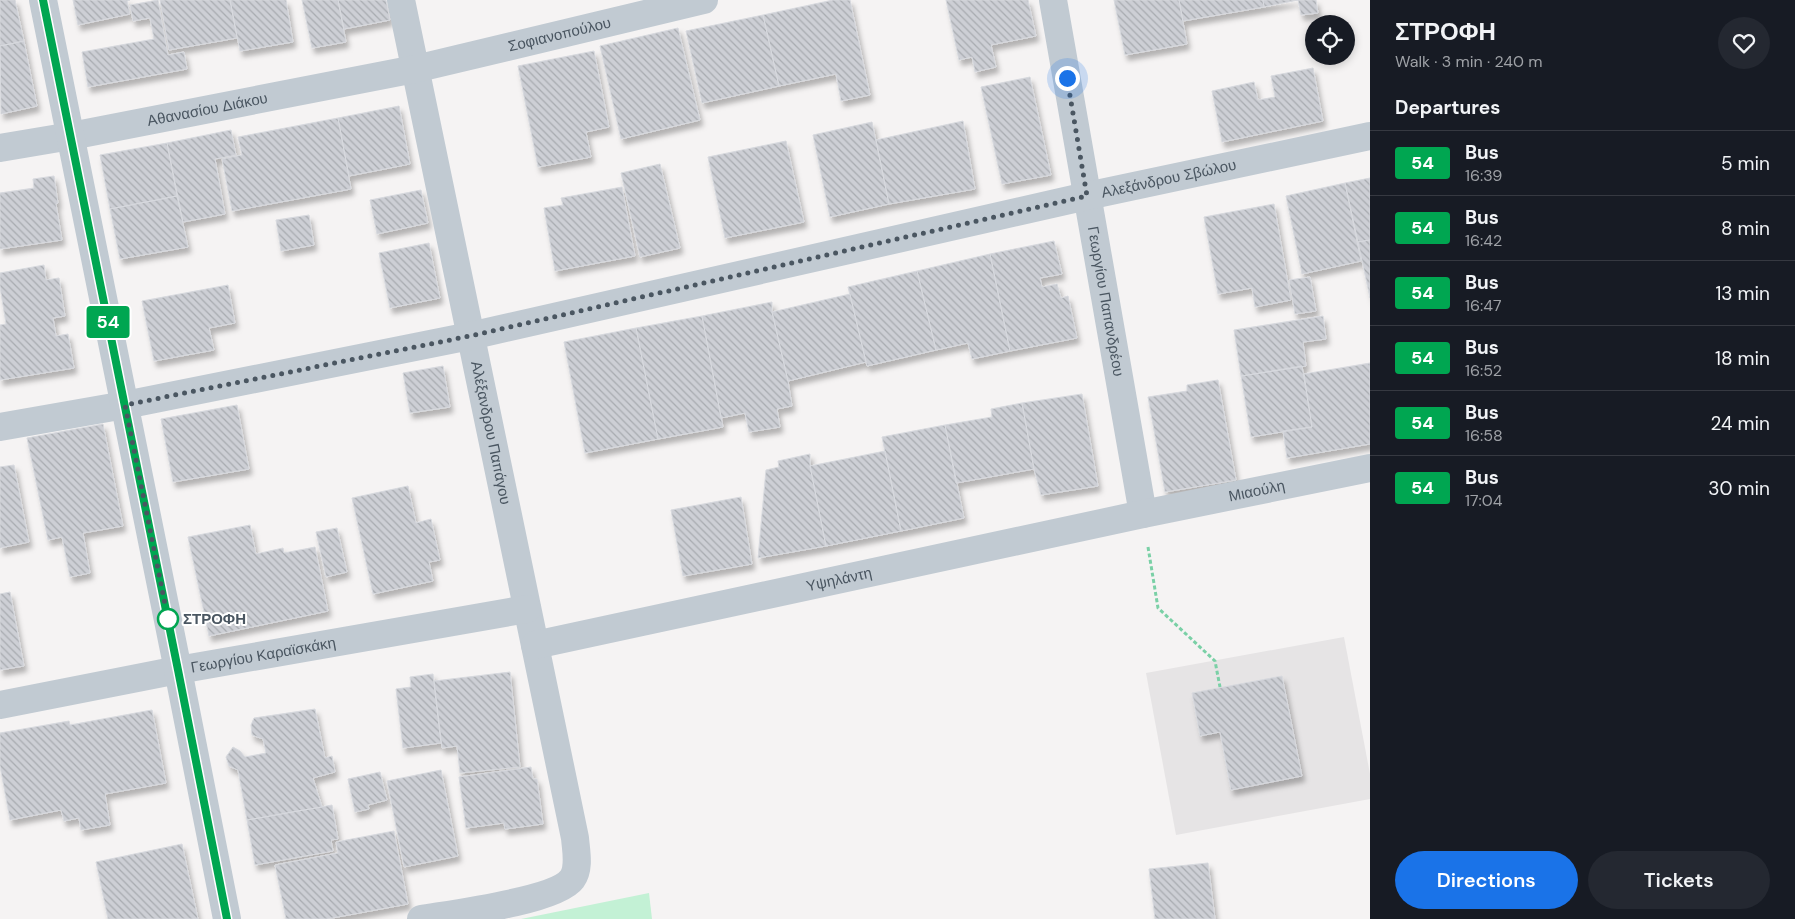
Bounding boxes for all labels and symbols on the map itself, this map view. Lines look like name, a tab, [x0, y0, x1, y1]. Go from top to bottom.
street label: Σοφιανοπούλου	[506, 13, 613, 56]
your location	[1055, 66, 1080, 91]
street label: Αθανασίου Διάκου	[146, 88, 269, 131]
street label: Αλεξάνδρου Σβώλου	[1099, 155, 1238, 203]
street label: Γεωργίου Παπανδρέου	[1083, 225, 1129, 378]
line badge: 54	[86, 306, 130, 338]
street label: Αλέξανδρου Παπάγου	[466, 359, 516, 506]
street label: Μιαούλη	[1227, 476, 1287, 506]
street label: Υψηλάντη	[804, 563, 874, 596]
marker: ΣΤΡΟΦΗ	[157, 608, 179, 630]
place label: ΣΤΡΟΦΗ	[183, 609, 246, 629]
street label: Γεωργίου Καραϊσκάκη	[189, 633, 337, 678]

